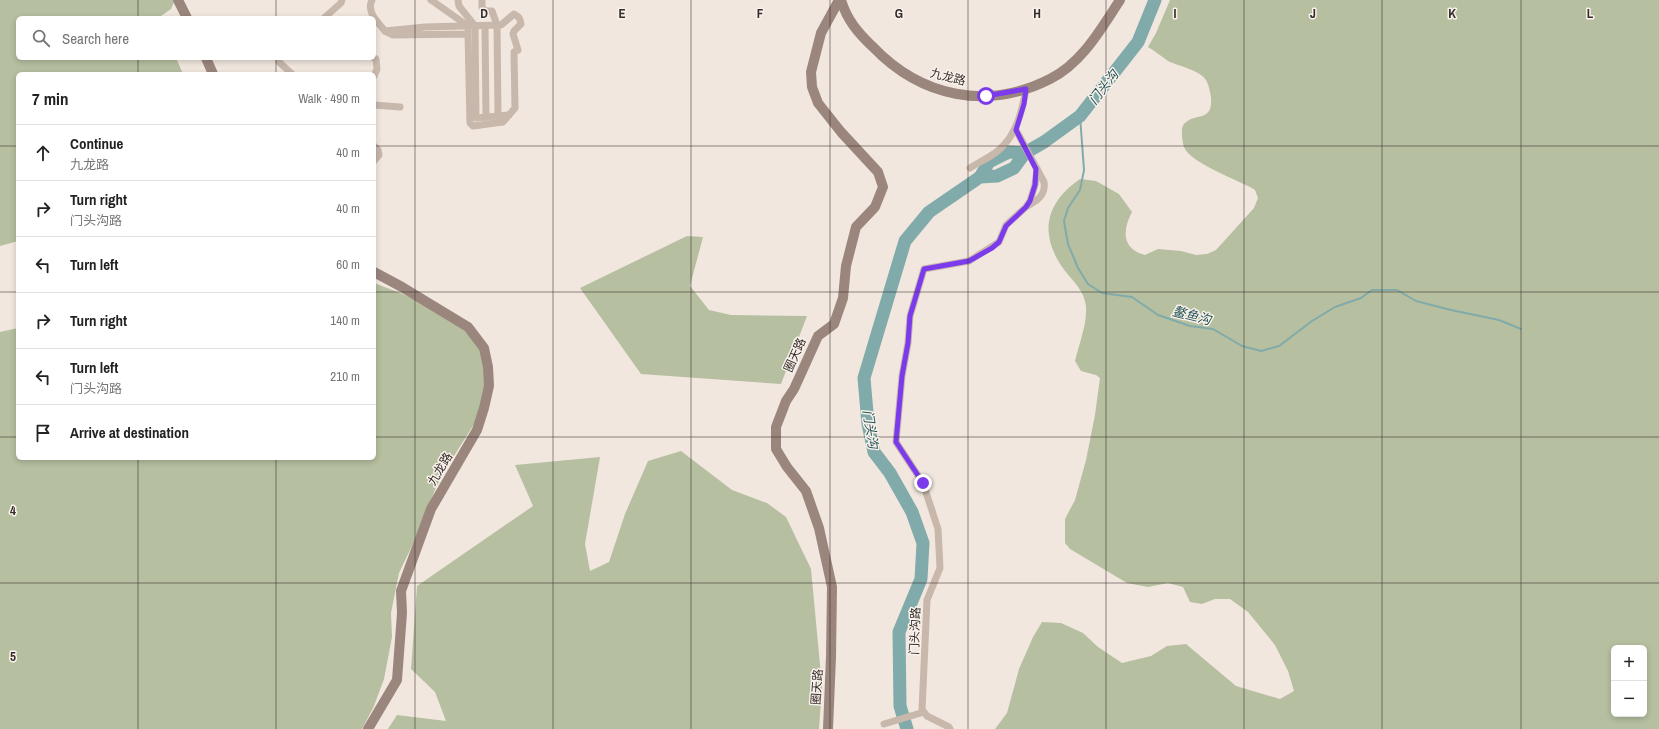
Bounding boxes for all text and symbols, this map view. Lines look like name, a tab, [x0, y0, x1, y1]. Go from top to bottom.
text: D	[480, 5, 488, 22]
text: E	[618, 5, 626, 22]
text: F	[757, 5, 764, 22]
text: G	[895, 5, 903, 22]
text: H	[1033, 5, 1041, 22]
text: I	[1174, 5, 1177, 22]
text: J	[1310, 5, 1316, 22]
text: K	[1448, 5, 1456, 22]
text: L	[1587, 5, 1594, 22]
search box	[16, 16, 376, 60]
icon: search	[30, 27, 52, 49]
text: Search here	[62, 28, 129, 49]
street label: 九龙路	[929, 65, 967, 89]
water label: 门头沟	[1085, 65, 1123, 108]
text: 7 min	[32, 87, 68, 110]
route start	[977, 87, 995, 105]
text: Walk · 490 m	[298, 90, 360, 107]
text: Continue	[70, 133, 123, 154]
icon: ahead	[32, 142, 54, 164]
text: 40 m	[336, 144, 360, 161]
text: 九龙路	[70, 156, 109, 173]
text: Turn right	[70, 189, 127, 210]
icon: right	[32, 198, 54, 220]
text: 40 m	[336, 200, 360, 217]
text: 门头沟路	[70, 212, 122, 229]
icon: left	[32, 254, 54, 276]
text: Turn left	[70, 254, 118, 275]
text: 60 m	[336, 256, 360, 273]
water label: 鳌鱼沟	[1171, 303, 1215, 329]
icon: right	[32, 310, 54, 332]
text: Turn right	[70, 310, 127, 331]
text: 140 m	[330, 312, 360, 329]
street label: 圈天路	[780, 335, 810, 375]
text: Turn left	[70, 357, 118, 378]
icon: left	[32, 366, 54, 388]
text: 210 m	[330, 368, 360, 385]
text: 门头沟路	[70, 380, 122, 397]
water label: 门头沟	[859, 408, 882, 452]
icon: arrive	[32, 422, 54, 444]
text: Arrive at destination	[70, 422, 189, 443]
street label: 九龙路	[424, 449, 456, 489]
route end	[914, 474, 932, 492]
text: 4	[10, 502, 16, 519]
street label: 门头沟路	[906, 607, 924, 655]
map controls	[1611, 645, 1647, 717]
button: +	[1611, 645, 1647, 681]
text: 5	[10, 648, 16, 665]
street label: 圈天路	[808, 668, 826, 706]
button: −	[1611, 681, 1647, 717]

